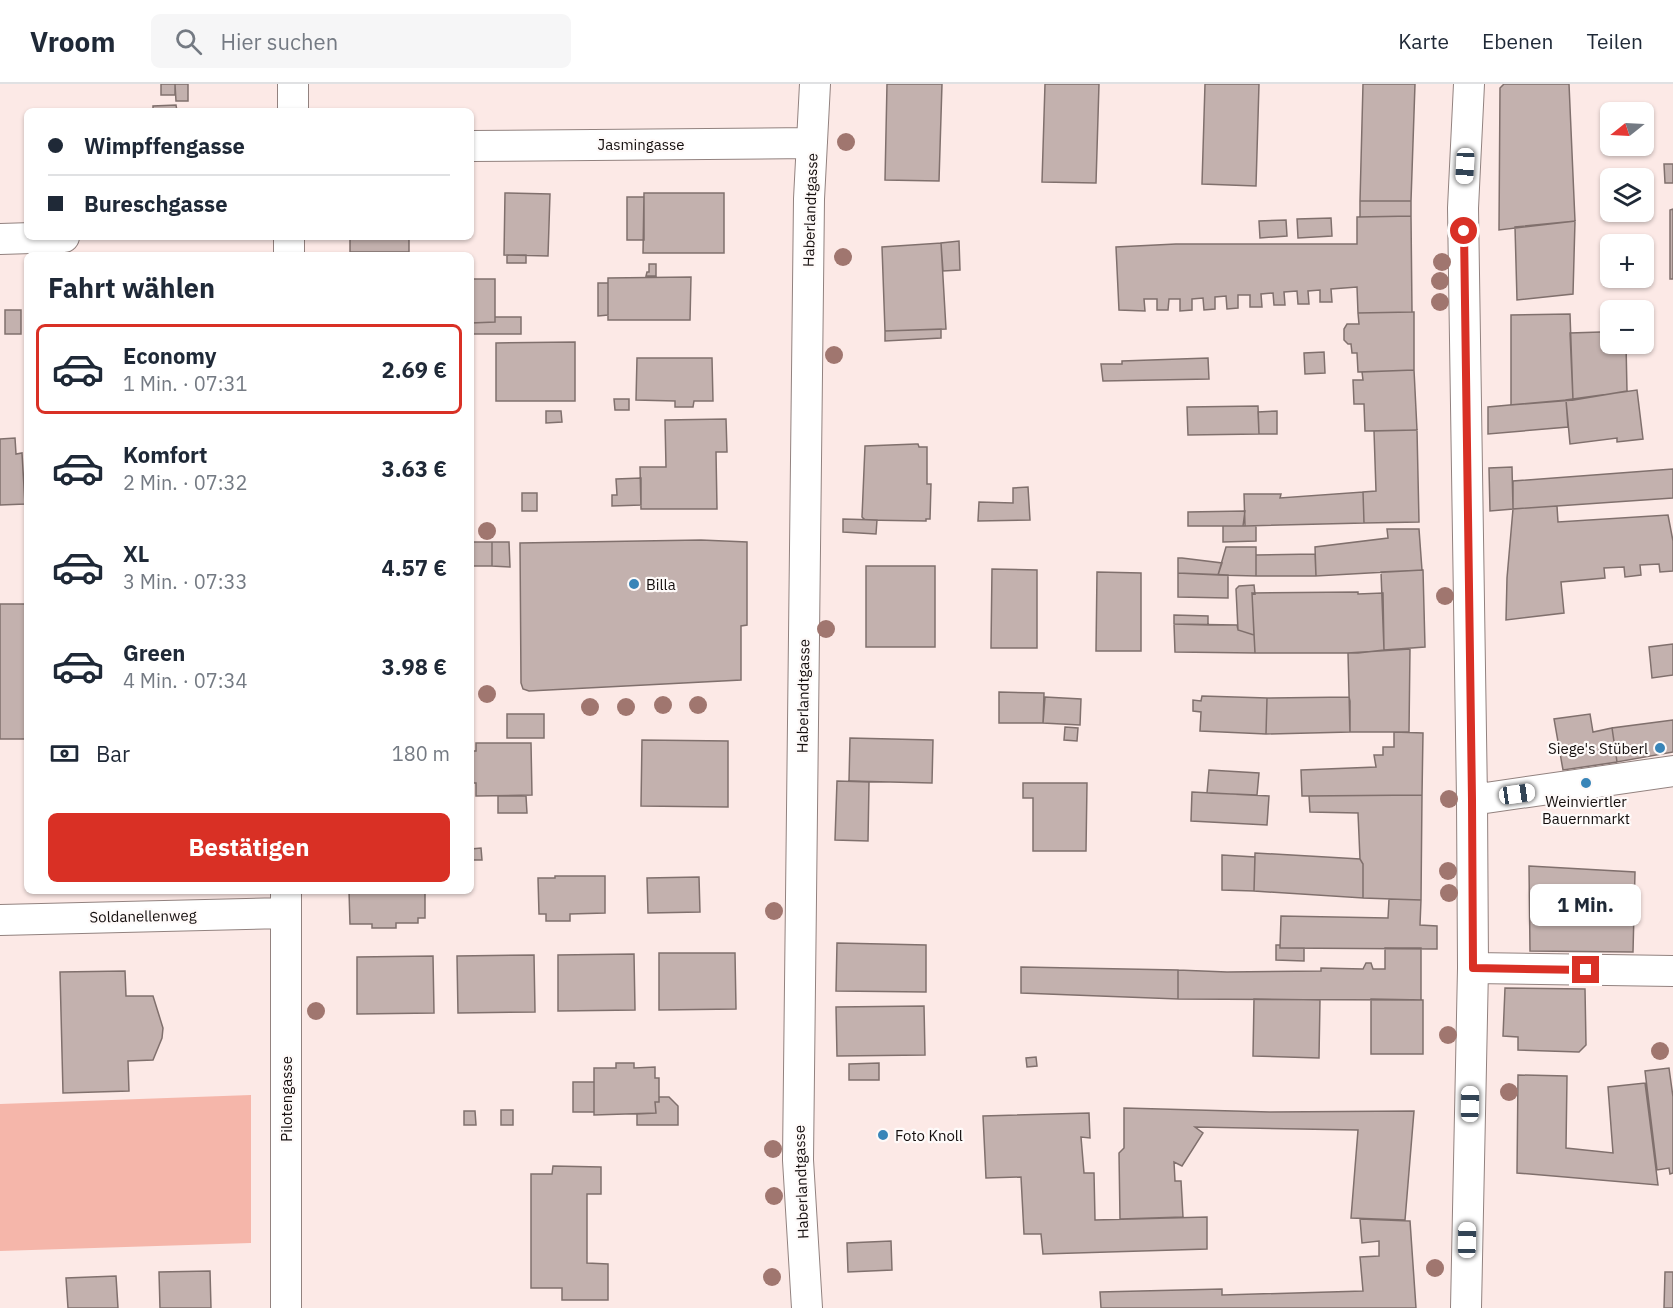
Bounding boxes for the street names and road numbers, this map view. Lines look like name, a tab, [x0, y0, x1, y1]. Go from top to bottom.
street label: Jasmingasse	[598, 135, 684, 154]
street label: Haberlandtgasse	[799, 153, 821, 267]
street label: Haberlandtgasse	[793, 639, 813, 753]
street label: Soldanellenweg	[89, 906, 197, 926]
street label: Pilotengasse	[277, 1056, 296, 1142]
street label: Haberlandtgasse	[790, 1125, 812, 1239]

